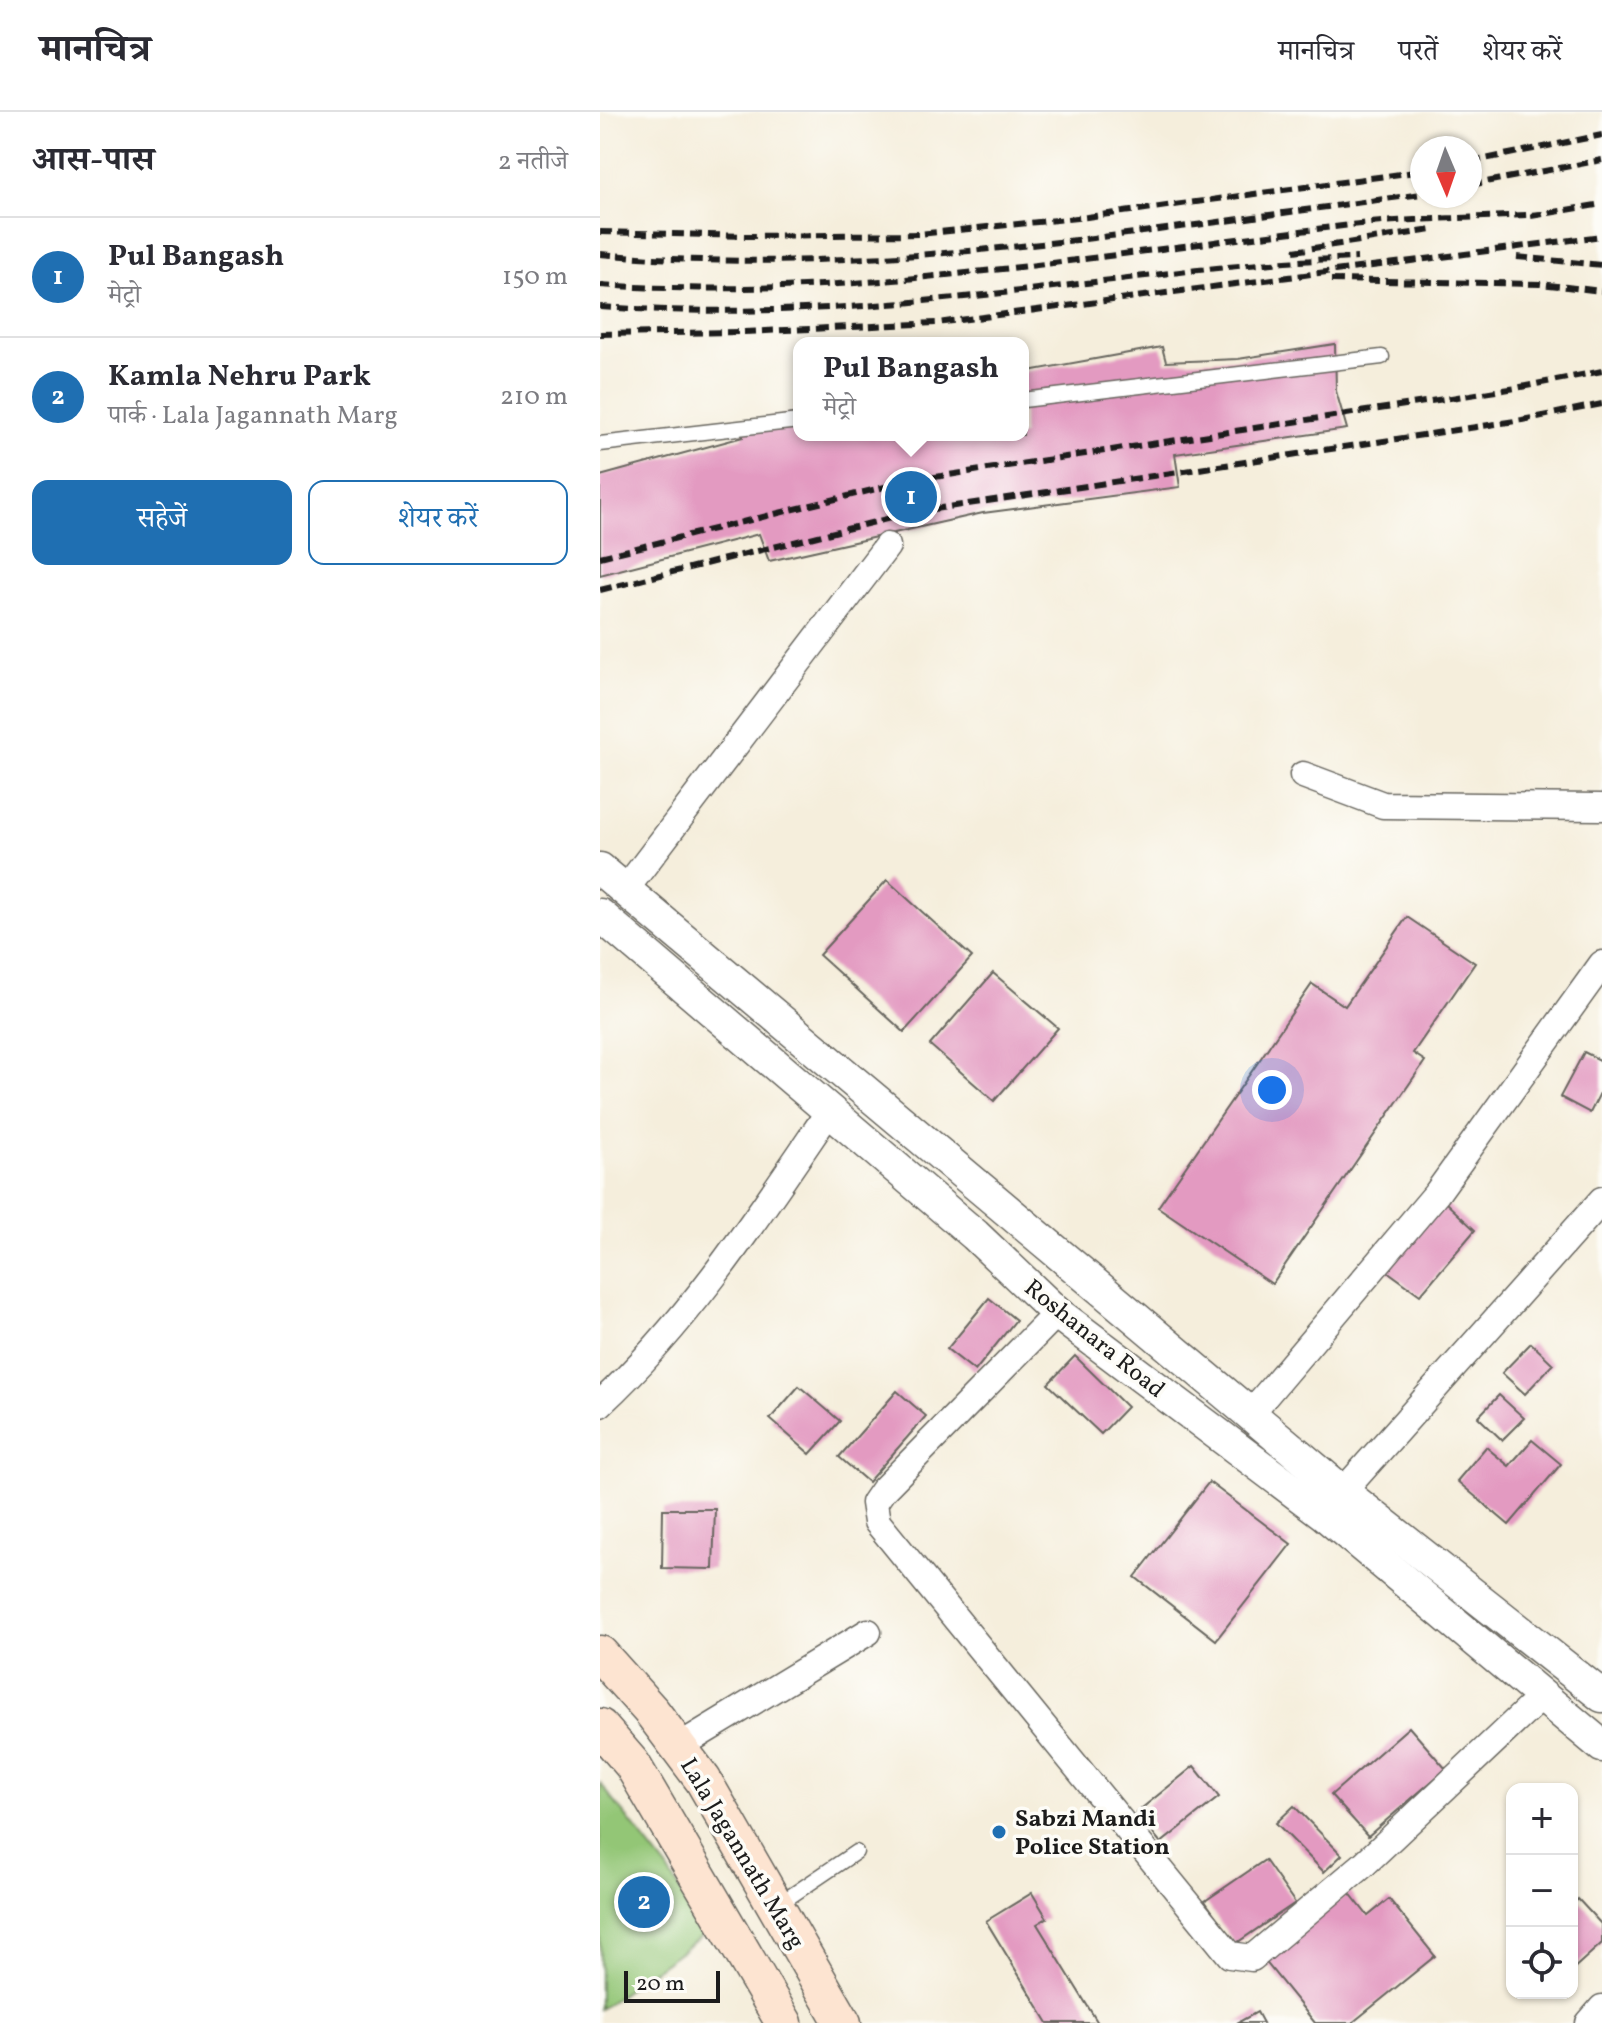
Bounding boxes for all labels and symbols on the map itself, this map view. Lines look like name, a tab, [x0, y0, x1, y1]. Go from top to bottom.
north arrow	[1410, 136, 1482, 208]
pin: 1	[885, 467, 937, 527]
your location	[1252, 1070, 1292, 1110]
street label: Roshanara Road	[1016, 1272, 1171, 1407]
street label: Lala Jagannath Marg	[671, 1752, 812, 1956]
place label: Sabzi Mandi Police Station	[1015, 1803, 1170, 1865]
marker: Sabzi Mandi Police Station	[990, 1823, 1008, 1841]
pin: 2	[618, 1872, 670, 1932]
scale bar	[624, 1967, 720, 2003]

